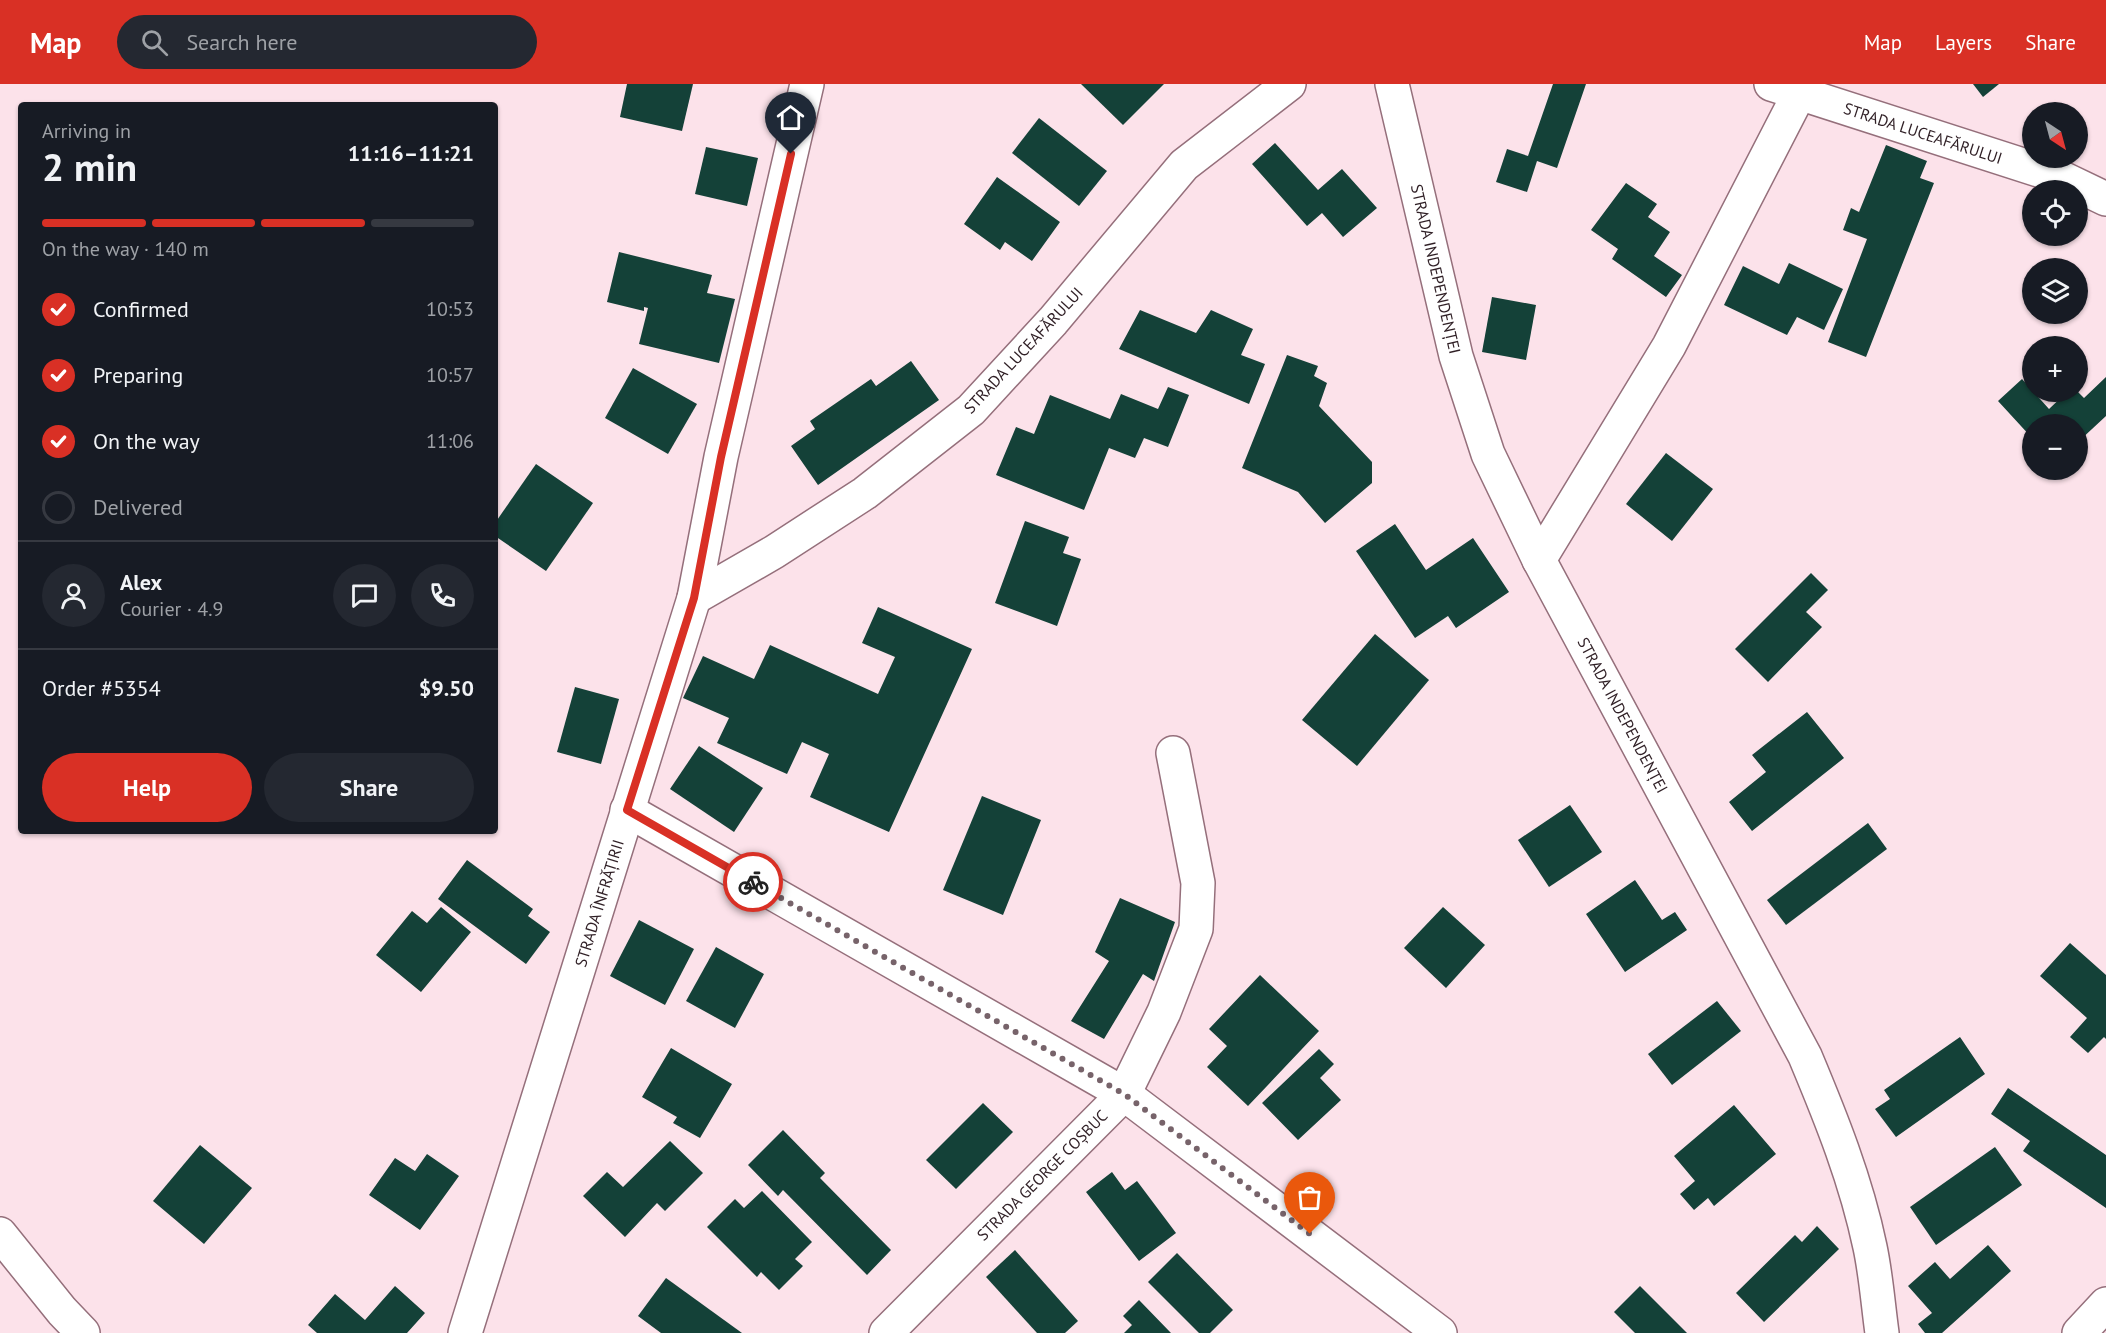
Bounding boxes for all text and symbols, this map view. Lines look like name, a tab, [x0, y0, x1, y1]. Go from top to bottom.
search box	[117, 15, 537, 69]
text: Map	[30, 24, 81, 61]
icon: search	[138, 26, 171, 59]
text: Search here	[186, 28, 297, 56]
text: Map	[1864, 29, 1902, 56]
text: Layers	[1935, 29, 1992, 56]
text: Share	[2025, 29, 2076, 56]
pin	[765, 92, 816, 154]
street label: STRADA LUCEAFĂRULUI	[1841, 98, 2005, 168]
icon: home	[774, 101, 807, 134]
north arrow	[2022, 102, 2088, 168]
map controls	[2022, 102, 2088, 480]
text: Arriving in	[42, 118, 131, 144]
text: 11:16–11:21	[348, 139, 474, 167]
text: 2 min	[42, 141, 137, 192]
button: locate	[2022, 180, 2088, 246]
street label: STRADA INDEPENDENȚEI	[1407, 182, 1465, 356]
text: On the way · 140 m	[42, 236, 209, 262]
button: layers	[2022, 258, 2088, 324]
street label: STRADA LUCEAFĂRULUI	[959, 283, 1087, 417]
icon: check	[42, 293, 75, 326]
text: Confirmed	[93, 295, 189, 323]
text: 10:53	[426, 296, 474, 322]
button: +	[2022, 336, 2088, 402]
icon: check	[42, 359, 75, 392]
text: Preparing	[93, 361, 183, 389]
text: 10:57	[426, 362, 474, 388]
button: −	[2022, 414, 2088, 480]
icon: check	[42, 425, 75, 458]
text: On the way	[93, 427, 200, 455]
text: 11:06	[426, 428, 474, 454]
text: Delivered	[93, 493, 183, 521]
button: person	[42, 564, 105, 627]
button: chat	[333, 564, 396, 627]
button: phone	[411, 564, 474, 627]
text: Alex	[120, 568, 162, 596]
text: Courier · 4.9	[120, 596, 223, 622]
street label: STRADA INDEPENDENȚEI	[1573, 634, 1673, 796]
text: Order #5354	[42, 674, 161, 702]
text: $9.50	[419, 674, 474, 702]
button: Help	[42, 753, 252, 822]
button: Share	[264, 753, 474, 822]
street label: STRADA ÎNFRĂȚIRII	[570, 837, 628, 969]
courier	[723, 852, 783, 912]
icon: bike	[737, 866, 770, 899]
street label: STRADA GEORGE COȘBUC	[972, 1105, 1112, 1245]
pin	[1284, 1172, 1335, 1234]
icon: bag	[1293, 1181, 1326, 1214]

